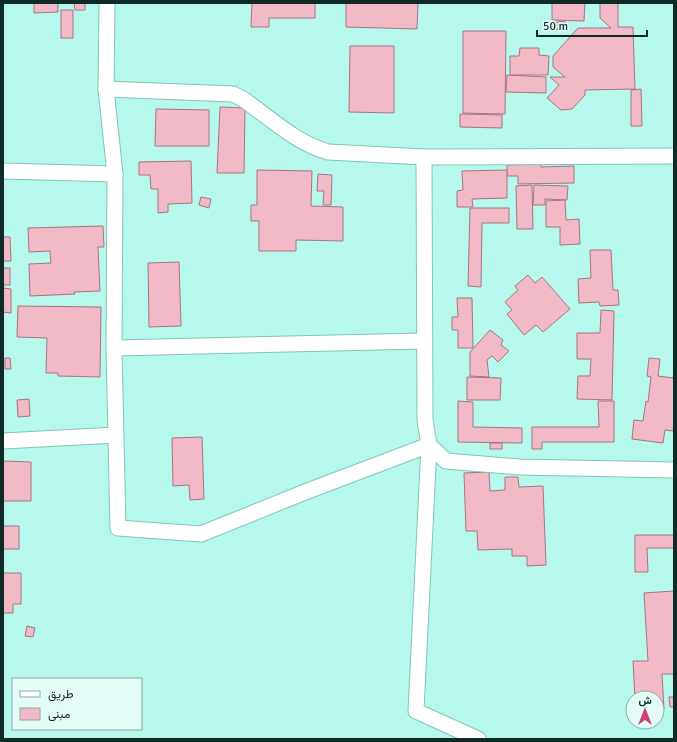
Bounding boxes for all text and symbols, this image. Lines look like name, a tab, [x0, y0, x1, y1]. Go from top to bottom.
scale bar	[537, 12, 647, 38]
text: 50 m	[543, 19, 568, 34]
legend	[12, 678, 142, 730]
text: طريق	[48, 687, 74, 702]
north arrow	[625, 690, 665, 730]
text: ش	[638, 694, 652, 707]
text: مبنى	[48, 707, 70, 722]

